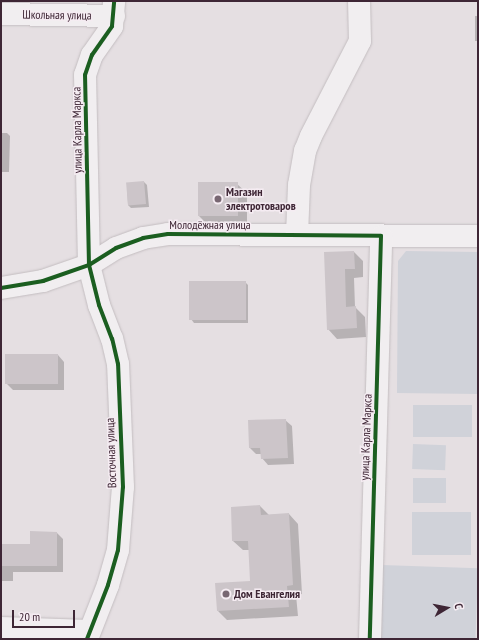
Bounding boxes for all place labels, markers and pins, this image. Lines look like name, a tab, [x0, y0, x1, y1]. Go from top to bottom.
place label: Магазин электротоваров	[226, 185, 296, 213]
marker: Магазин электротоваров	[213, 194, 223, 204]
place label: Дом Евангелия	[234, 587, 300, 601]
marker: Дом Евангелия	[221, 589, 231, 599]

